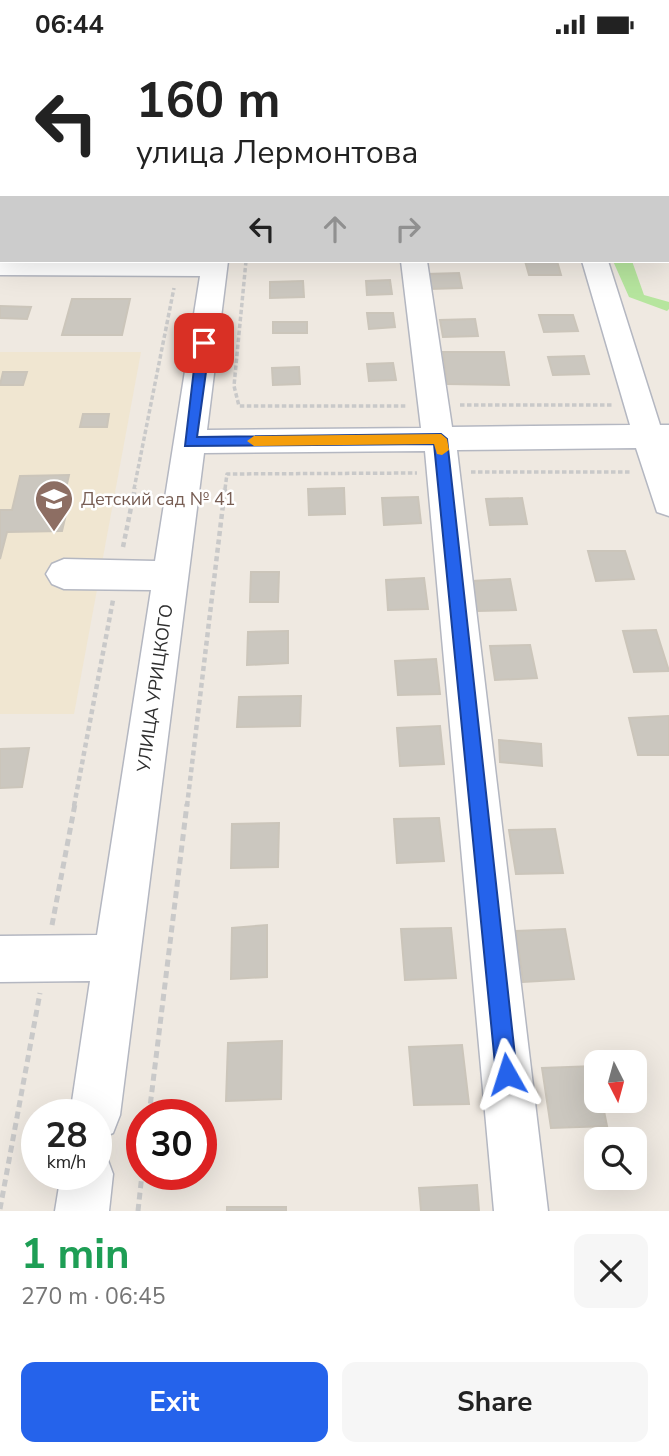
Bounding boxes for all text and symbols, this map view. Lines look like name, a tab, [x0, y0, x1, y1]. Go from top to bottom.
text: 06:44	[35, 7, 104, 42]
text: 160 m	[136, 67, 280, 134]
icon: left	[21, 77, 112, 168]
text: улица Лермонтова	[136, 131, 419, 174]
icon: left	[243, 210, 281, 248]
icon: ahead	[316, 210, 354, 248]
icon: right	[389, 210, 427, 248]
pin	[174, 313, 234, 373]
icon: arrive	[185, 324, 223, 362]
school or university icon: Детский сад № 41	[33, 478, 75, 533]
place label: Детский сад № 41	[81, 487, 236, 511]
street label: УЛИЦА УРИЦКОГО	[131, 602, 179, 775]
position arrow	[470, 1037, 544, 1111]
north arrow	[584, 1050, 648, 1113]
map controls	[584, 1050, 647, 1190]
speed limit sign: 30	[126, 1099, 217, 1190]
text: 28	[45, 1112, 88, 1159]
button: search	[584, 1127, 647, 1190]
text: km/h	[47, 1150, 86, 1174]
text: 1 min	[21, 1226, 130, 1283]
button: close	[574, 1234, 648, 1308]
text: 270 m · 06:45	[21, 1281, 166, 1312]
button: Exit	[21, 1362, 328, 1442]
button: Share	[342, 1362, 648, 1442]

